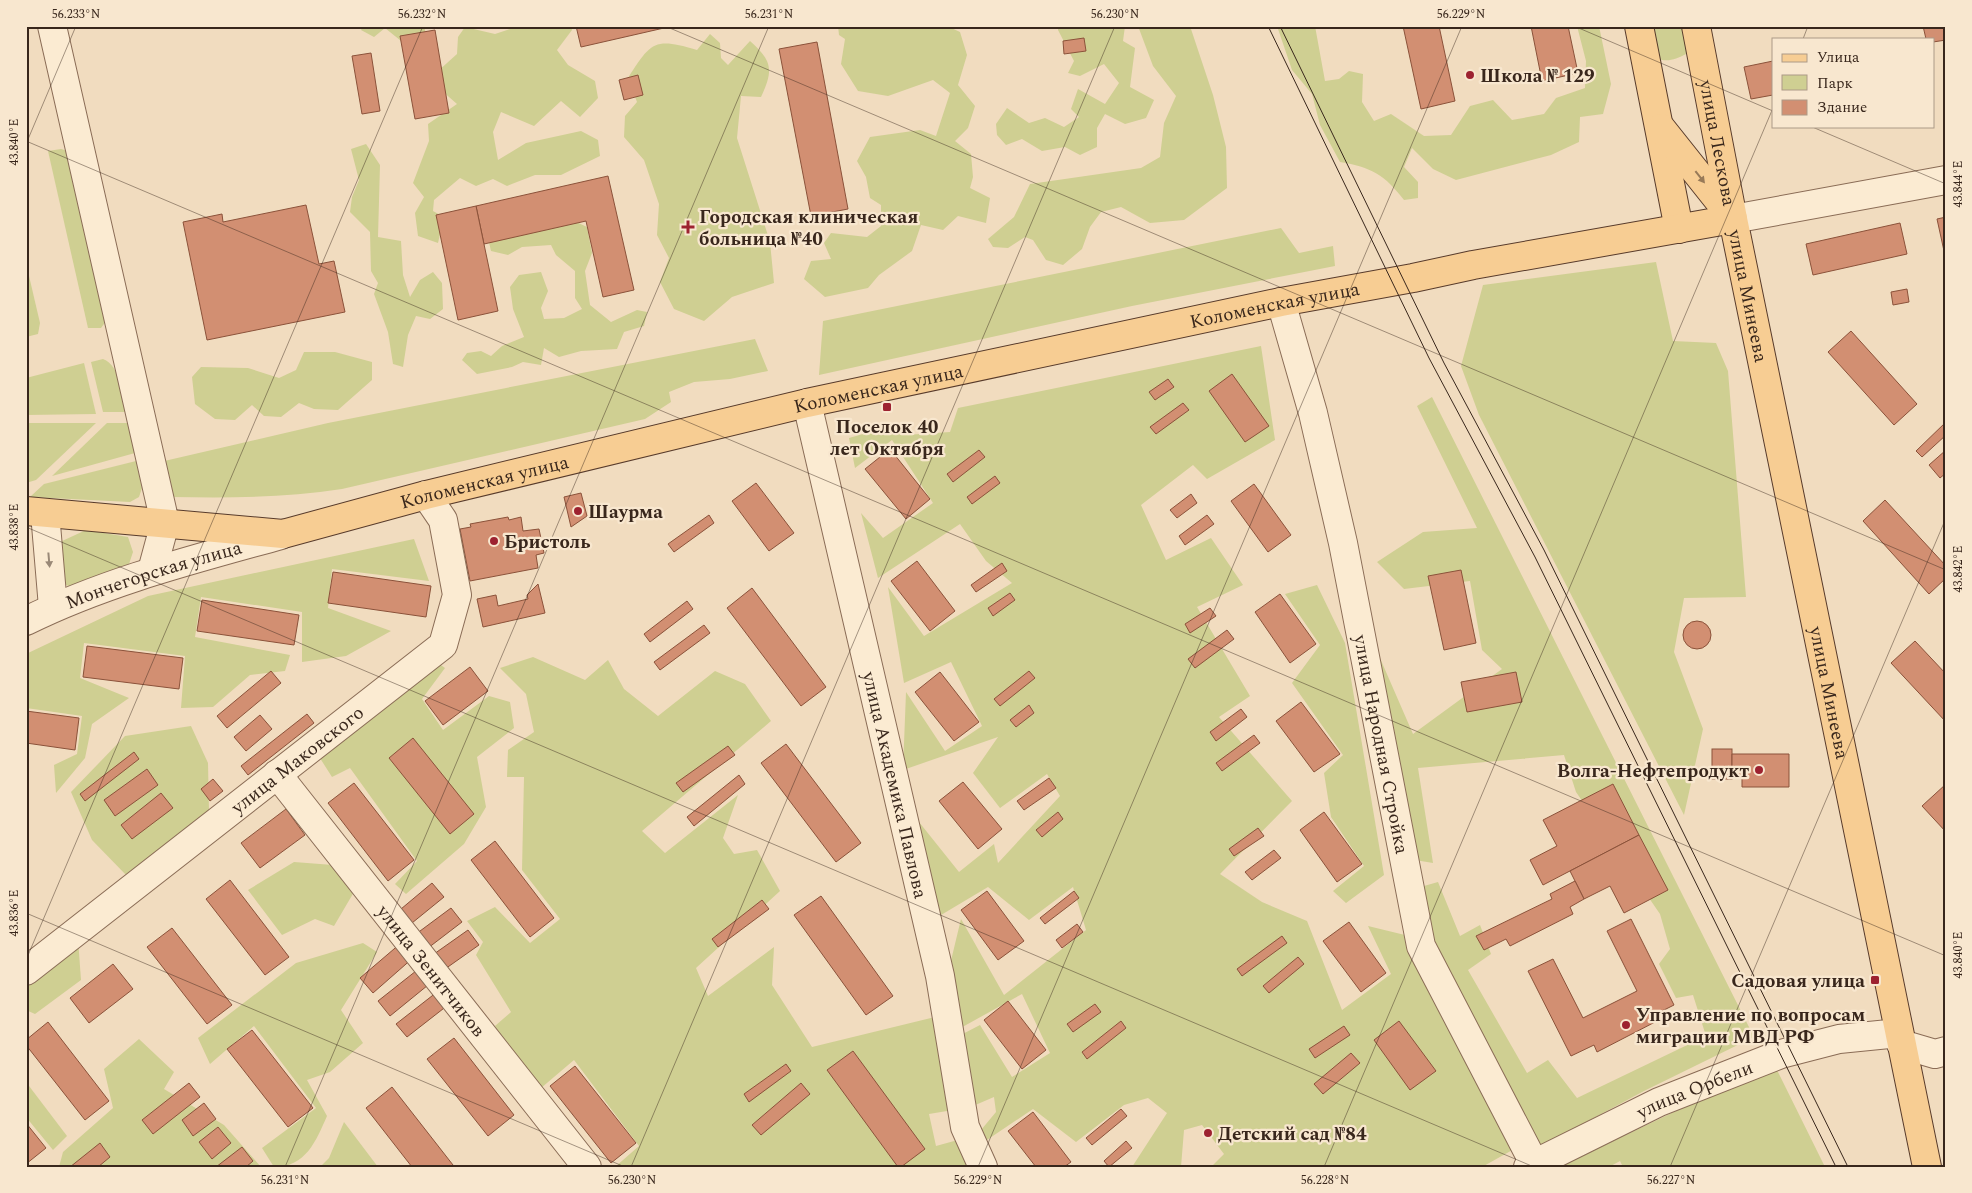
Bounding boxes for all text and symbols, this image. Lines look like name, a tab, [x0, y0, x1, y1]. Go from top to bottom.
text: 56.233°N	[52, 5, 100, 24]
text: 56.232°N	[398, 5, 446, 24]
text: 56.231°N	[745, 5, 793, 24]
text: 56.230°N	[1091, 5, 1139, 24]
text: 56.229°N	[1437, 5, 1485, 24]
legend	[1772, 38, 1934, 128]
text: Улица	[1817, 46, 1860, 69]
place label: Школа № 129	[1480, 62, 1595, 91]
marker: Школа № 129	[1464, 69, 1476, 81]
text: Парк	[1817, 72, 1853, 95]
street label: улица Лескова	[1690, 77, 1743, 209]
text: Здание	[1817, 96, 1867, 119]
text: 43.840°E	[5, 119, 24, 165]
text: 43.844°E	[1949, 161, 1968, 207]
one-way arrow	[1694, 170, 1705, 183]
place label: Городская клиническая больница №40	[699, 203, 919, 254]
marker: Городская клиническая больница №40	[681, 220, 695, 234]
street label: улица Минеева	[1719, 226, 1775, 366]
street label: Коломенская улица	[1187, 275, 1363, 337]
street label: Коломенская улица	[791, 357, 967, 422]
marker: Поселок 40 лет Октября	[881, 401, 893, 413]
place label: Поселок 40 лет Октября	[830, 413, 944, 464]
street label: Коломенская улица	[397, 448, 572, 517]
place label: Шаурма	[588, 498, 663, 527]
text: 43.838°E	[5, 504, 24, 550]
marker: Шаурма	[572, 505, 584, 517]
place label: Бристоль	[504, 528, 590, 557]
street label: Мончегорская улица	[61, 533, 246, 618]
marker: Бристоль	[488, 535, 500, 547]
text: 43.842°E	[1949, 546, 1968, 592]
one-way arrow	[45, 552, 53, 568]
street label: улица Минеева	[1801, 623, 1856, 763]
street label: улица Народная Стройка	[1345, 632, 1416, 857]
street label: улица Академика Павлова	[854, 668, 935, 902]
street label: улица Маковского	[224, 699, 371, 822]
place label: Волга-Нефтепродукт	[1557, 757, 1749, 786]
marker: Волга-Нефтепродукт	[1753, 764, 1765, 776]
text: 43.836°E	[5, 890, 24, 936]
street label: улица Зенитчиков	[369, 898, 492, 1044]
text: 43.840°E	[1949, 932, 1968, 978]
place label: Садовая улица	[1731, 967, 1865, 996]
marker: Садовая улица	[1869, 974, 1881, 986]
place label: Управление по вопросам миграции МВД РФ	[1636, 1001, 1865, 1052]
marker: Управление по вопросам миграции МВД РФ	[1620, 1019, 1632, 1031]
street label: улица Орбели	[1631, 1053, 1757, 1127]
place label: Детский сад №84	[1218, 1120, 1367, 1149]
marker: Детский сад №84	[1202, 1127, 1214, 1139]
text: 56.231°N	[261, 1171, 309, 1190]
text: 56.230°N	[608, 1171, 656, 1190]
text: 56.229°N	[954, 1171, 1002, 1190]
text: 56.228°N	[1301, 1171, 1349, 1190]
text: 56.227°N	[1647, 1171, 1695, 1190]

